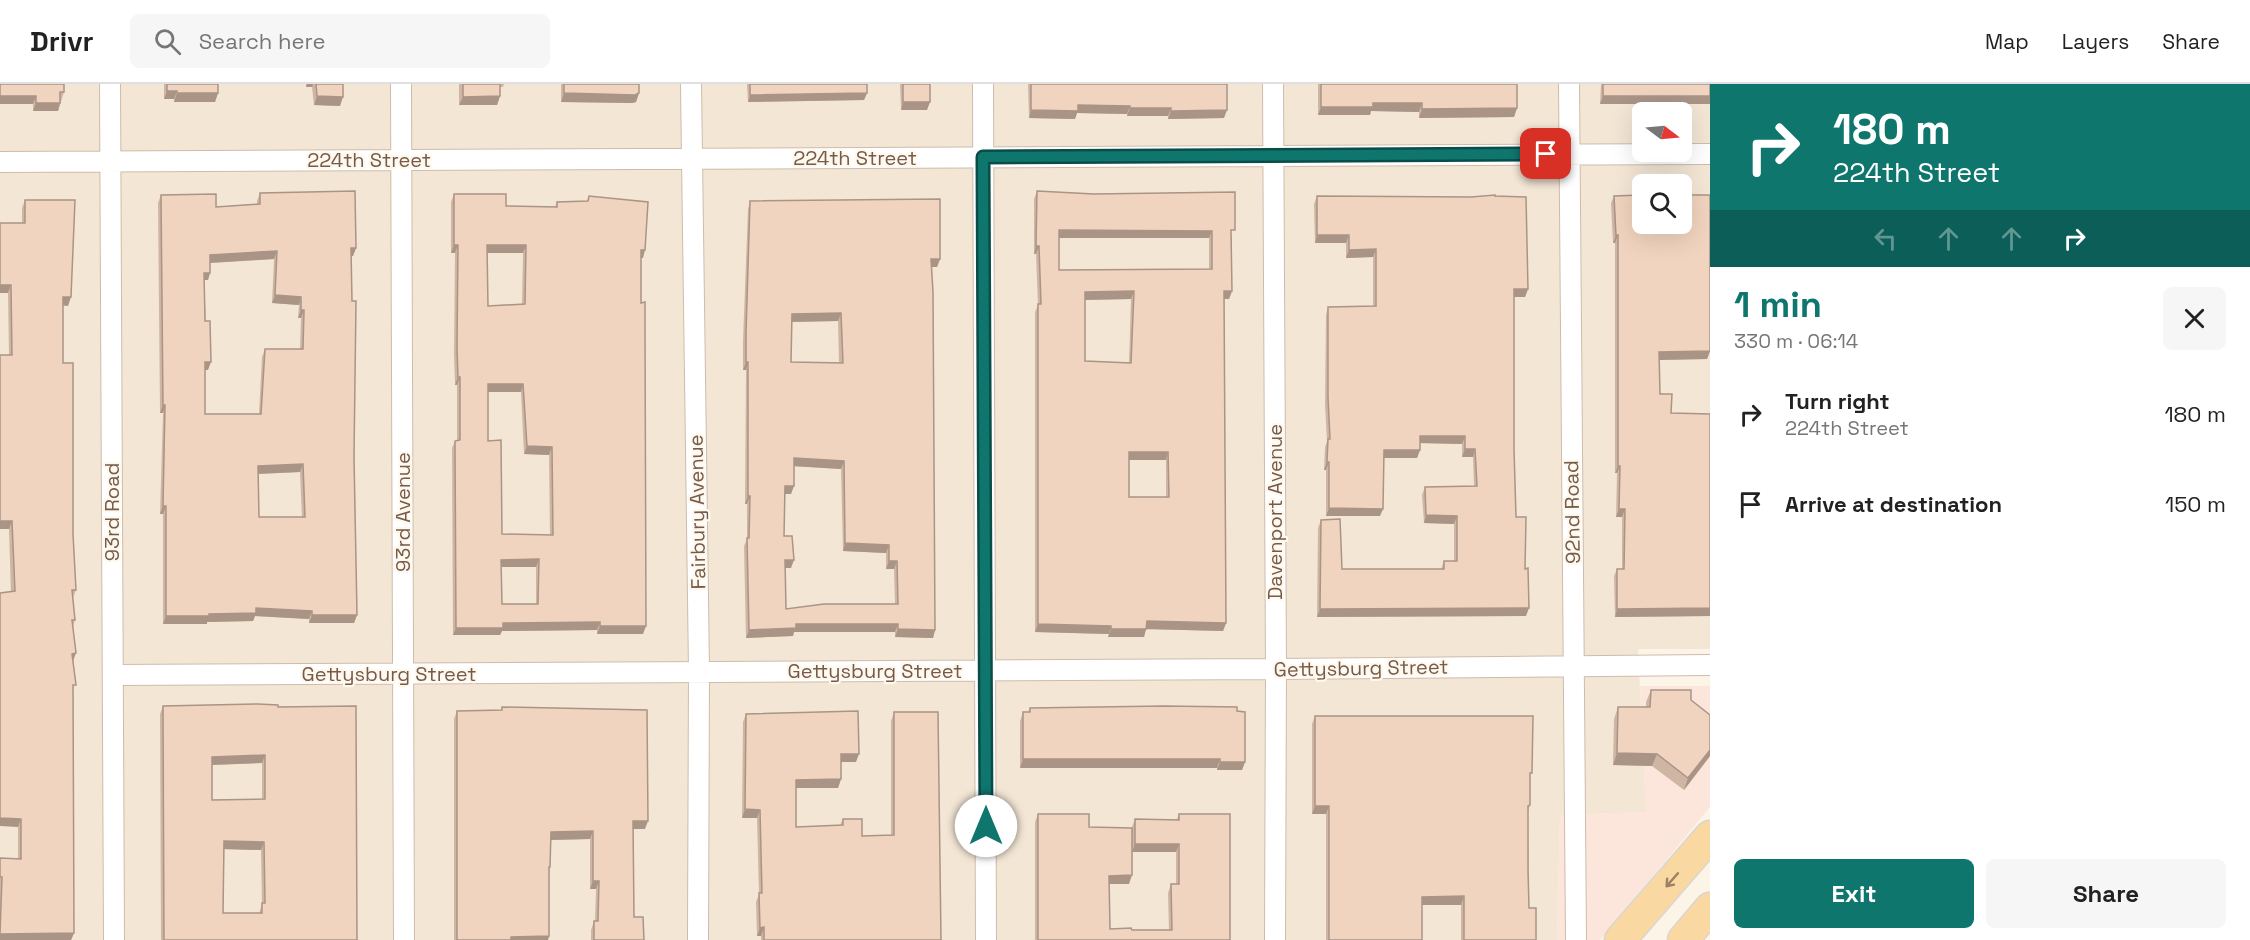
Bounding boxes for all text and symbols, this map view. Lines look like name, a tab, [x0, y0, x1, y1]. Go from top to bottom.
search box	[130, 14, 550, 68]
text: Drivr	[30, 23, 94, 59]
icon: search	[151, 25, 184, 58]
text: Search here	[199, 27, 325, 55]
text: Map	[1985, 28, 2029, 55]
text: Layers	[2062, 28, 2129, 55]
text: Share	[2162, 28, 2220, 55]
north arrow	[1632, 102, 1692, 162]
map controls	[1632, 102, 1692, 234]
text: 180 m	[1833, 103, 1951, 156]
icon: right	[1734, 108, 1812, 186]
pin	[1520, 128, 1571, 179]
icon: arrive	[1529, 137, 1562, 170]
street label: 224th Street	[793, 145, 917, 171]
street label: 224th Street	[307, 147, 431, 173]
text: 224th Street	[1833, 155, 2000, 190]
button: search	[1632, 174, 1692, 234]
icon: left	[1869, 222, 1902, 255]
icon: ahead	[1932, 222, 1965, 255]
icon: ahead	[1995, 222, 2028, 255]
icon: right	[2058, 222, 2091, 255]
text: 1 min	[1734, 282, 1822, 328]
button: close	[2163, 287, 2226, 350]
text: 330 m · 06:14	[1734, 328, 1858, 354]
text: Turn right	[1785, 387, 1890, 415]
icon: right	[1734, 398, 1767, 431]
text: 180 m	[2164, 400, 2226, 428]
text: 224th Street	[1785, 415, 1909, 441]
street label: Davenport Avenue	[1262, 424, 1288, 600]
street label: Fairbury Avenue	[683, 434, 711, 590]
street label: 93rd Avenue	[390, 452, 416, 572]
street label: 92nd Road	[1558, 460, 1586, 564]
street label: 93rd Road	[99, 463, 125, 561]
icon: arrive	[1734, 488, 1767, 521]
text: Arrive at destination	[1785, 490, 2002, 518]
text: 150 m	[2165, 490, 2226, 518]
street label: Gettysburg Street	[1273, 653, 1449, 683]
street label: Gettysburg Street	[788, 658, 962, 684]
street label: Gettysburg Street	[302, 661, 476, 687]
position arrow	[954, 794, 1018, 858]
button: Exit	[1734, 859, 1974, 928]
button: Share	[1986, 859, 2226, 928]
one-way arrow	[1665, 872, 1679, 887]

